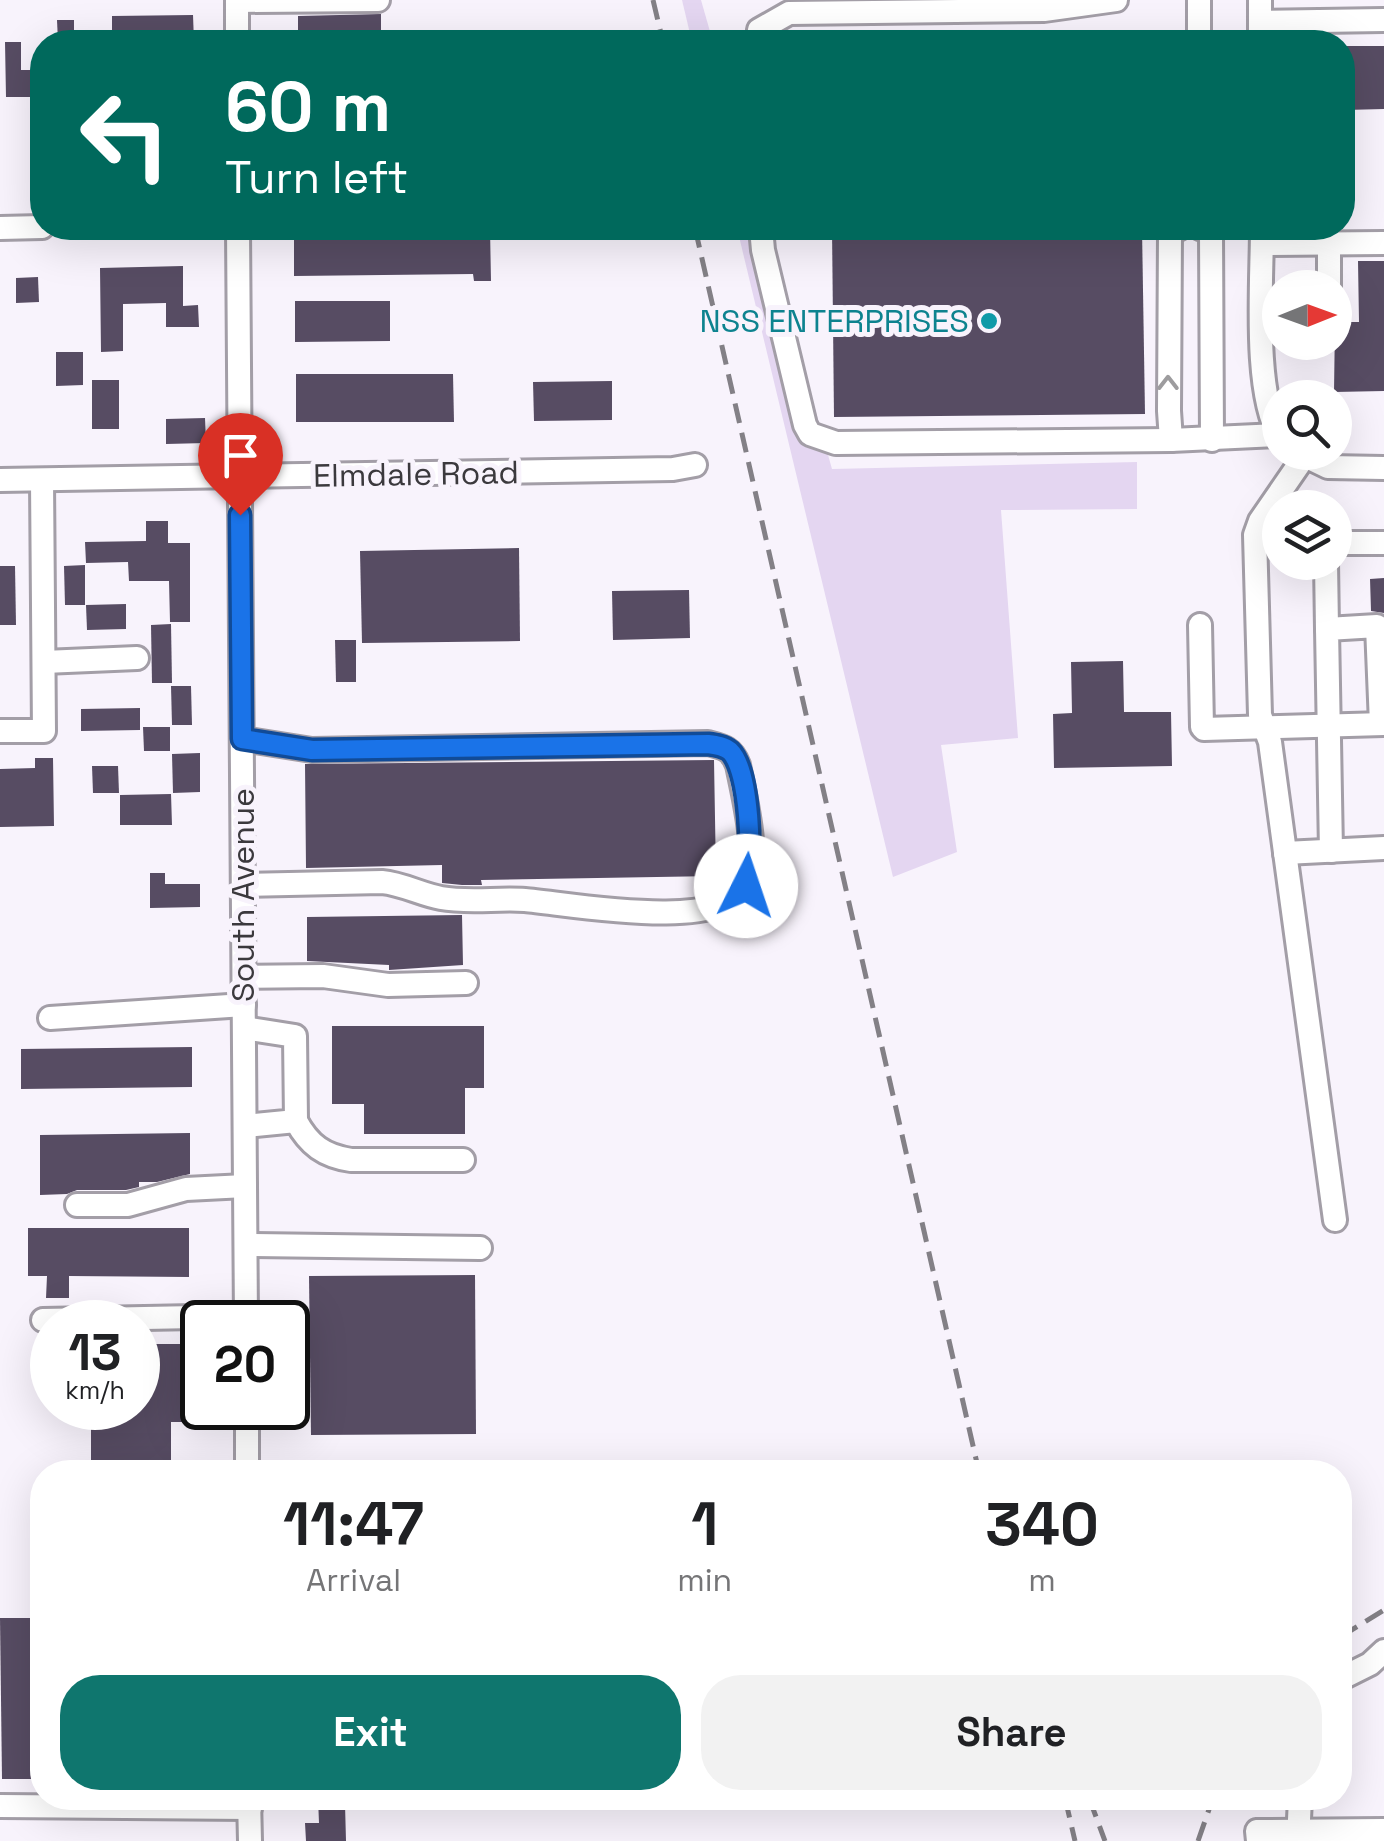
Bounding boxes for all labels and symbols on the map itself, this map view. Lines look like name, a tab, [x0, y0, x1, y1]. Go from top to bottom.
north arrow	[1262, 270, 1352, 360]
place label: NSS ENTERPRISES	[700, 301, 969, 341]
marker: NSS ENTERPRISES	[978, 310, 1000, 332]
one-way arrow	[1158, 375, 1179, 391]
pin	[198, 413, 283, 516]
street label: Elmdale Road	[313, 452, 519, 496]
street label: South Avenue	[223, 788, 263, 1002]
position arrow	[694, 834, 798, 938]
speed limit sign: 20	[180, 1300, 310, 1430]

